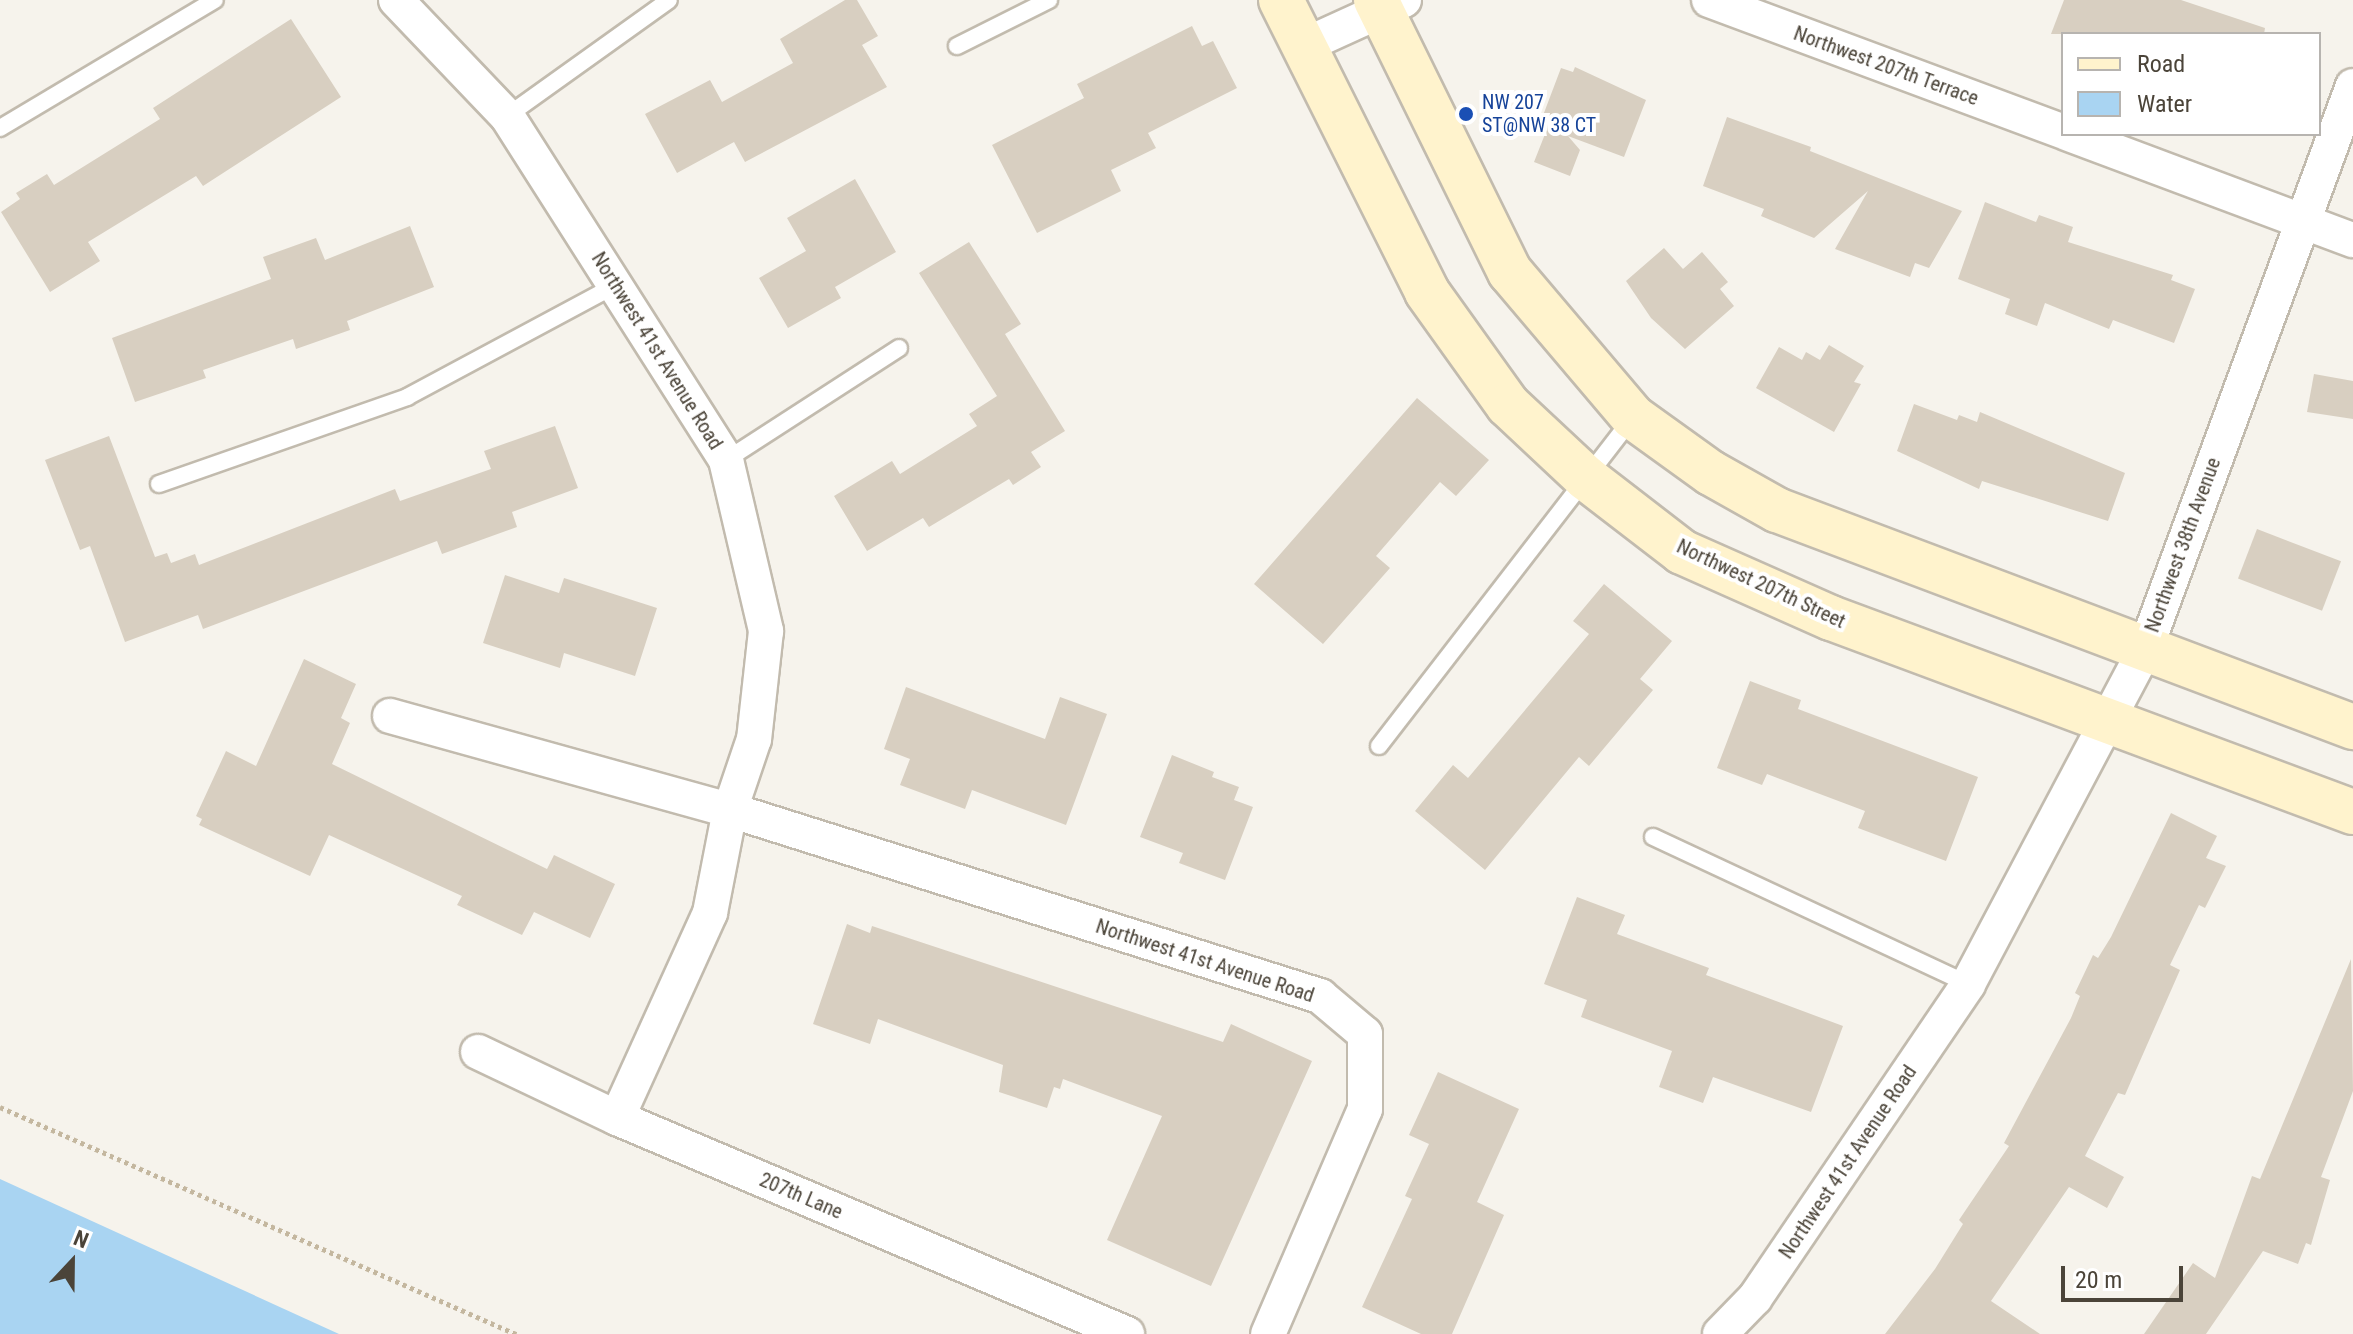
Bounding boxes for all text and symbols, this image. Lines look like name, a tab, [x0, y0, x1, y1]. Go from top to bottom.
street label: Northwest 207th Terrace	[1790, 21, 1982, 111]
legend	[2061, 32, 2321, 136]
text: Road	[2137, 50, 2185, 78]
place label: NW 207 ST@NW 38 CT	[1482, 90, 1596, 137]
text: Water	[2137, 90, 2192, 118]
marker: NW 207 ST@NW 38 CT	[1457, 105, 1475, 123]
street label: Northwest 41st Avenue Road	[586, 248, 728, 454]
street label: Northwest 38th Avenue	[2140, 454, 2226, 636]
street label: Northwest 207th Street	[1673, 534, 1849, 634]
street label: Northwest 41st Avenue Road	[1093, 914, 1317, 1008]
street label: Northwest 41st Avenue Road	[1774, 1061, 1922, 1263]
street label: 207th Lane	[756, 1168, 846, 1224]
north arrow	[32, 1222, 112, 1302]
text: N	[70, 1225, 92, 1253]
scale bar	[2065, 1250, 2187, 1300]
text: 20 m	[2075, 1266, 2122, 1294]

